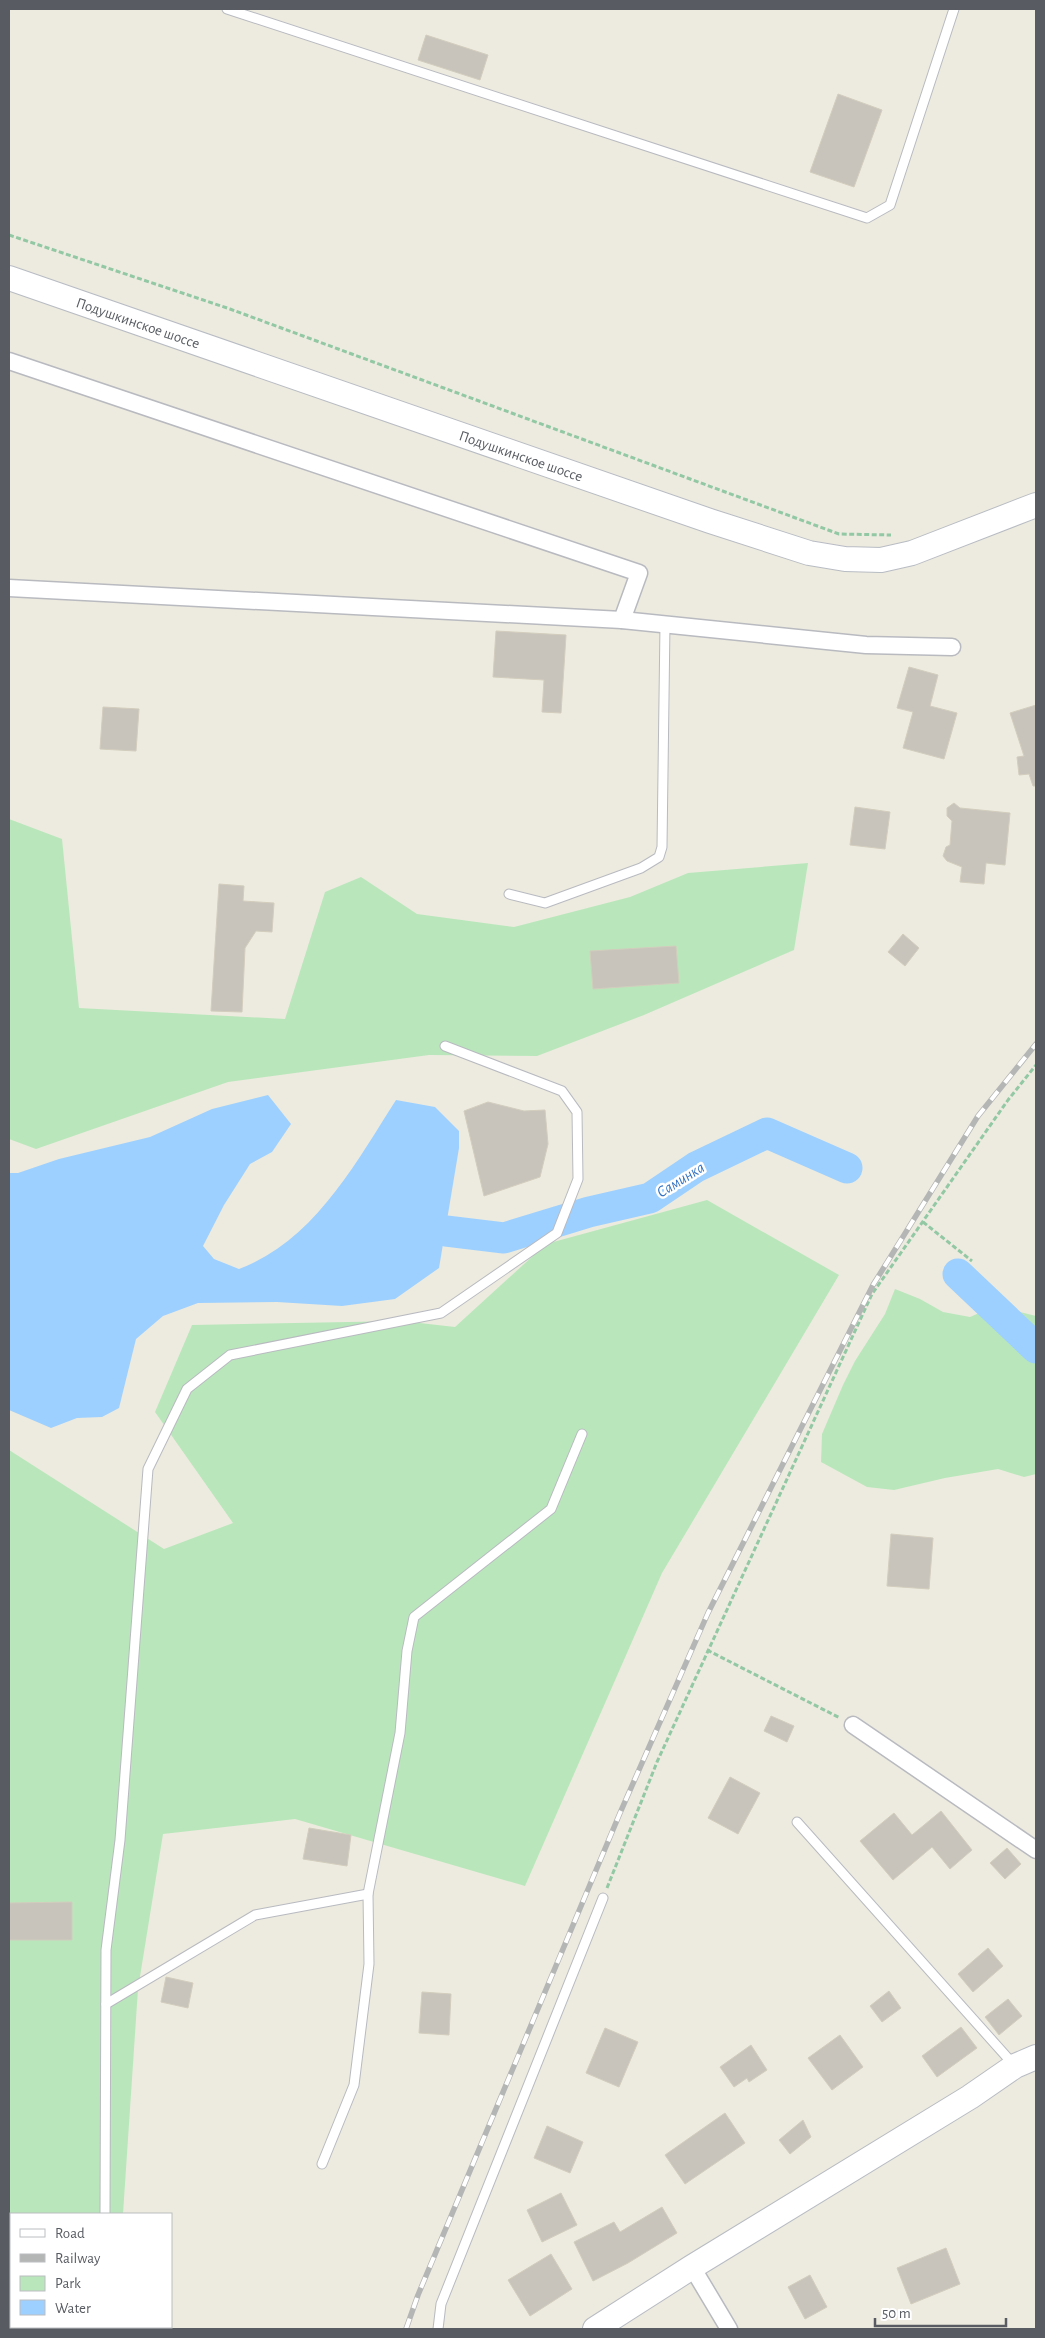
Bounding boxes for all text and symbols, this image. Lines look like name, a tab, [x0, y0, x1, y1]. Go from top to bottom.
street label: Подушкинское шоссе	[74, 295, 202, 352]
street label: Подушкинское шоссе	[457, 428, 585, 485]
water label: Саминка	[654, 1159, 707, 1201]
legend	[10, 2213, 172, 2328]
text: Road	[55, 2226, 85, 2241]
text: Railway	[55, 2251, 101, 2266]
text: Park	[55, 2276, 81, 2291]
scale bar	[875, 2296, 1006, 2328]
text: Water	[55, 2301, 91, 2316]
text: 50 m	[882, 2306, 911, 2321]

